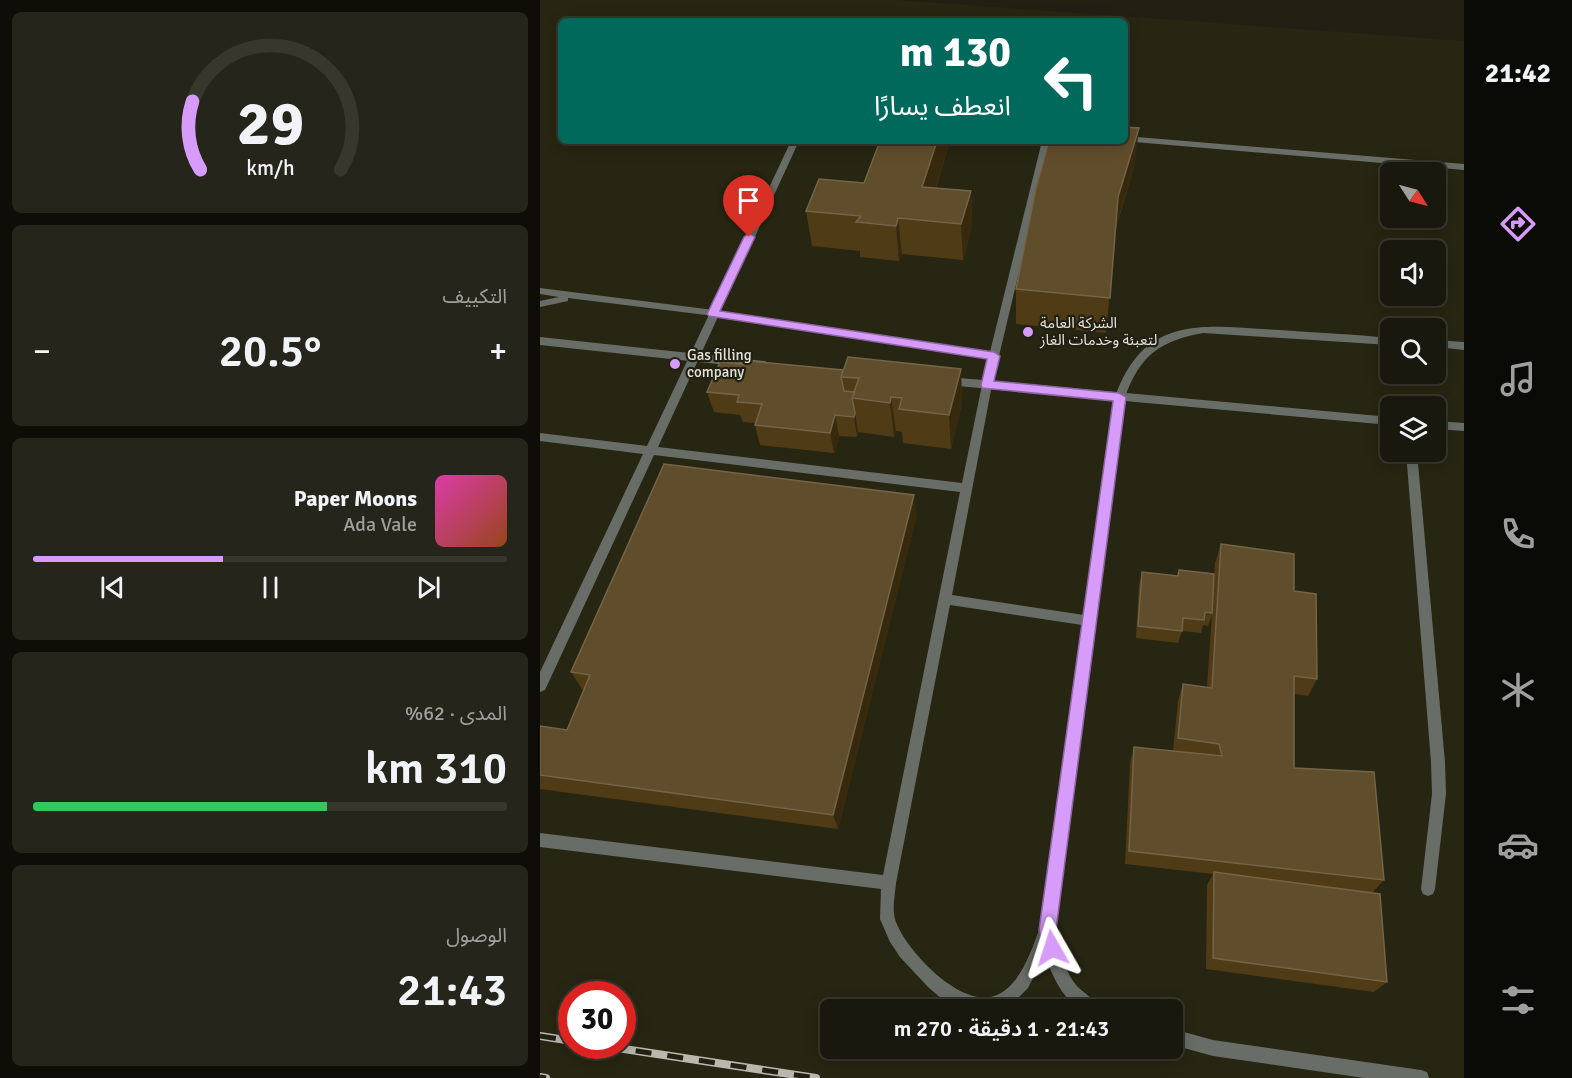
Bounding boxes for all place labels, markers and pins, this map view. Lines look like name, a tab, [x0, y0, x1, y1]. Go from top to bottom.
pin	[723, 175, 774, 237]
place label: الشركة العامة لتعبئة وخدمات الغاز	[1039, 314, 1157, 349]
marker: الشركة العامة لتعبئة وخدمات الغاز	[1021, 325, 1035, 339]
place label: Gas filling company	[687, 346, 752, 381]
marker: Gas filling company	[668, 357, 682, 371]

